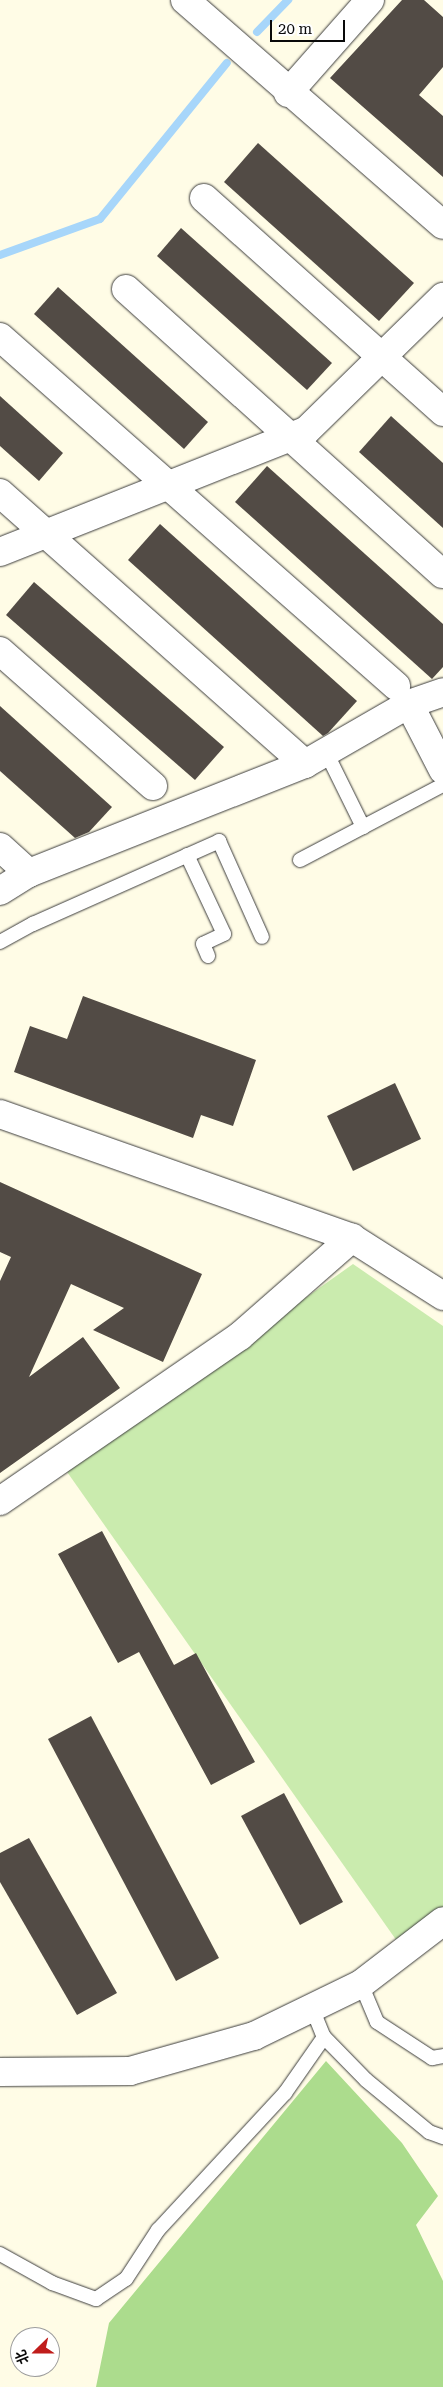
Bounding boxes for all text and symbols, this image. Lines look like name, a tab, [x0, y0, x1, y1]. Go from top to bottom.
scale bar	[273, 10, 348, 42]
text: 20 m	[278, 20, 312, 38]
north arrow	[10, 2327, 60, 2377]
text: 北	[12, 2348, 32, 2367]

